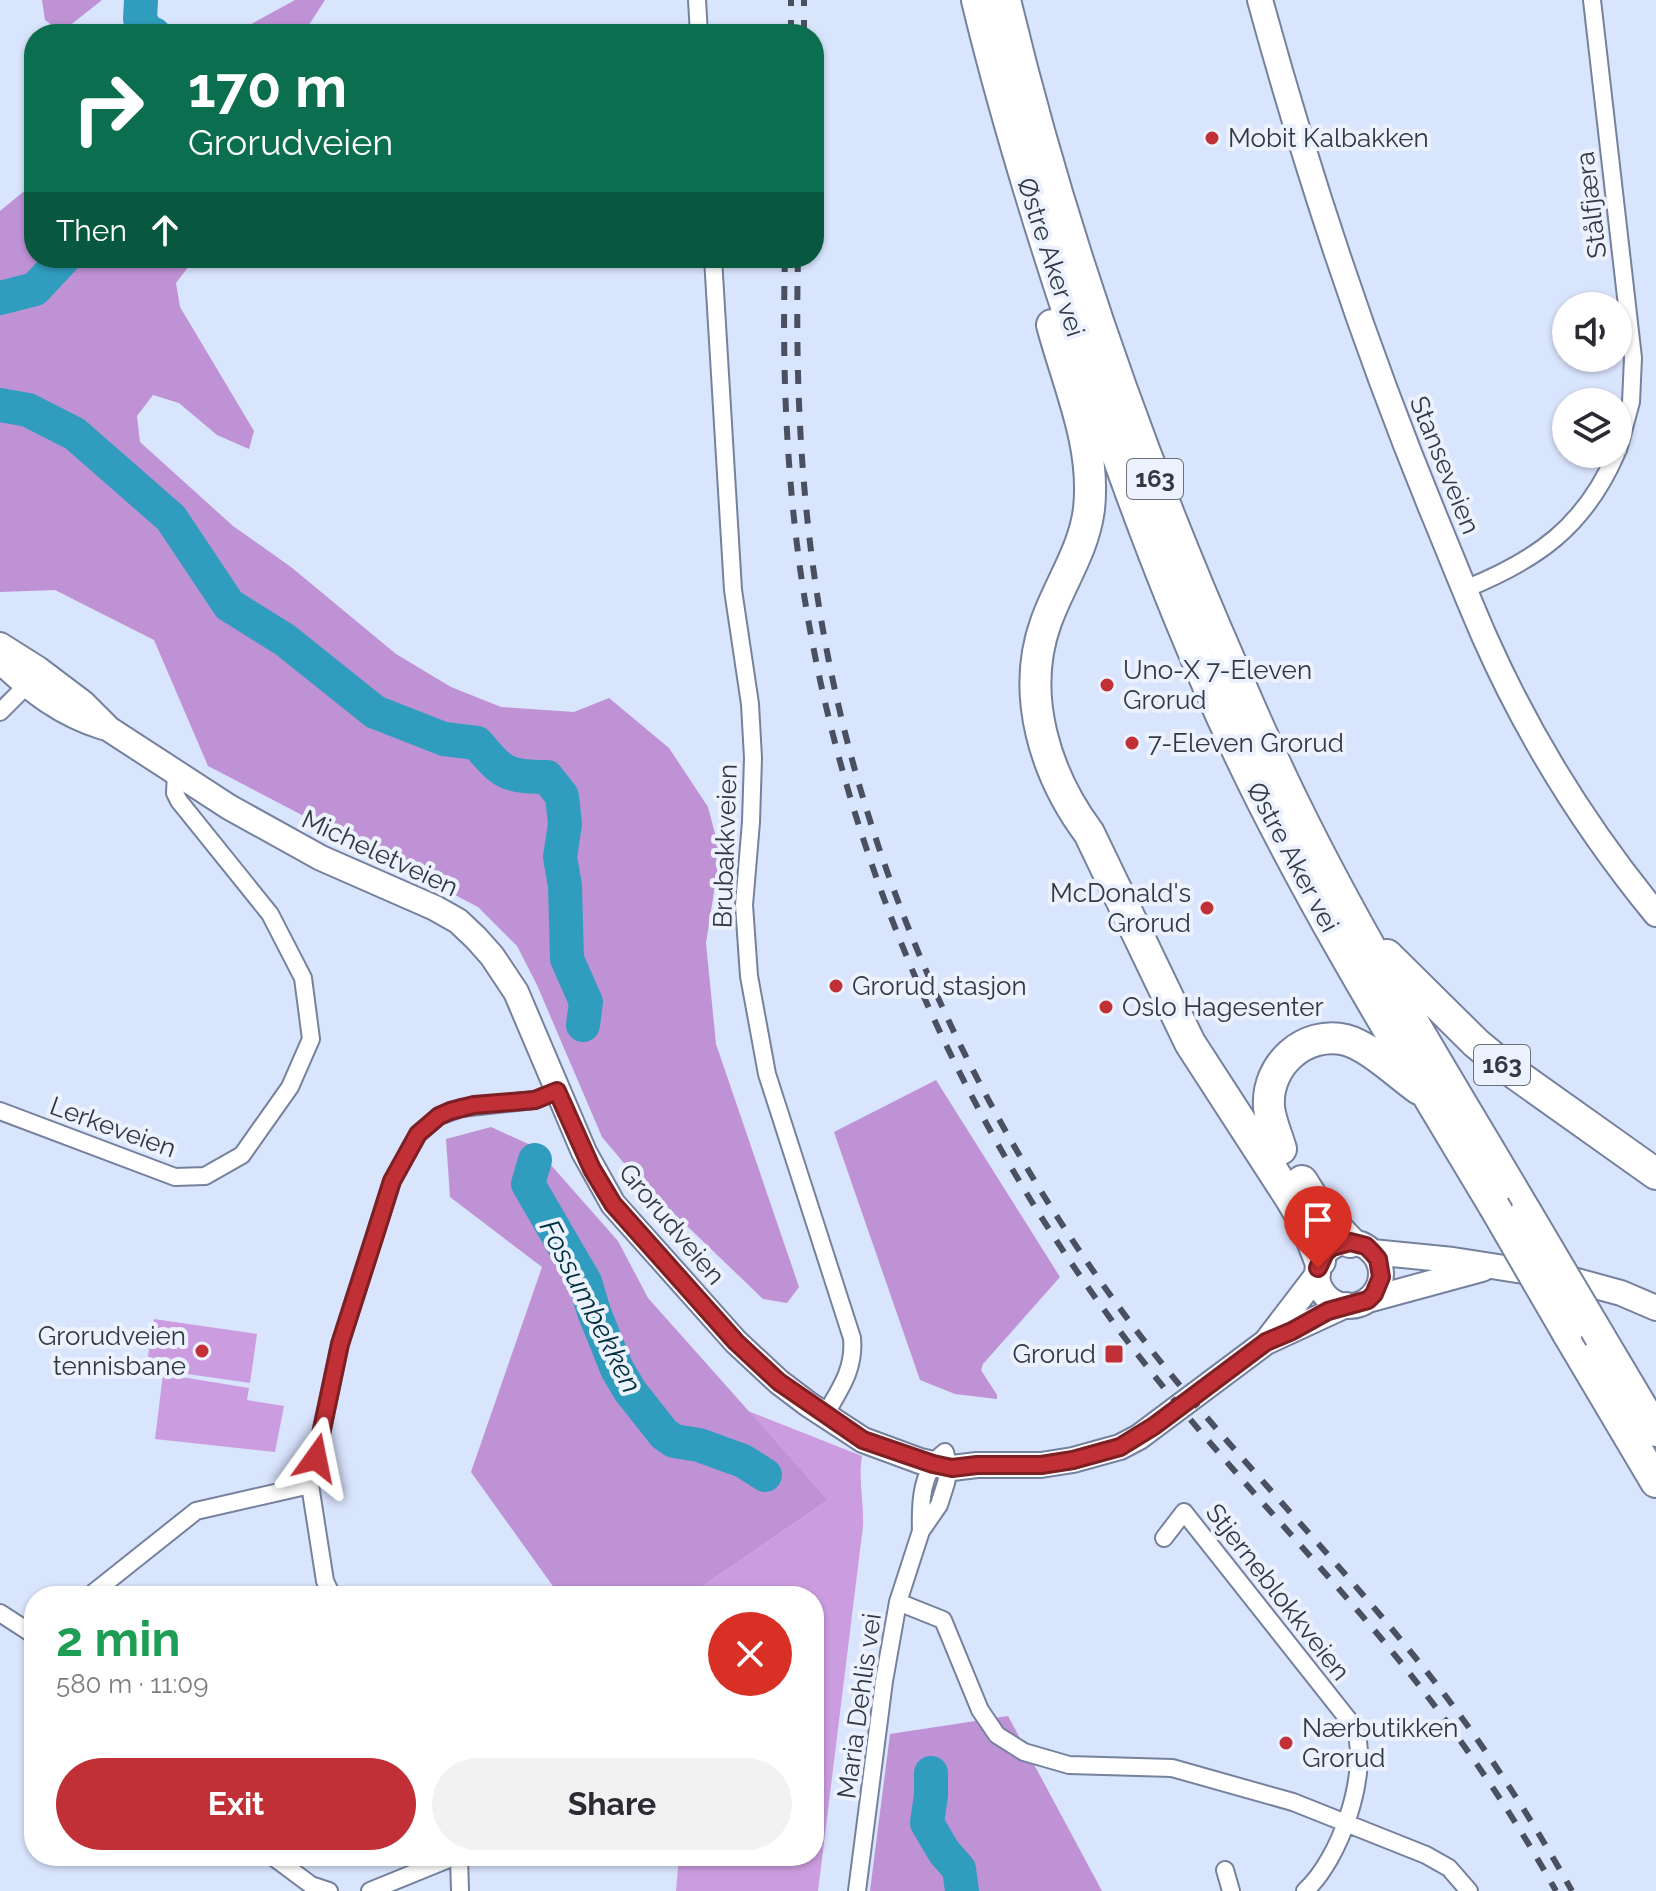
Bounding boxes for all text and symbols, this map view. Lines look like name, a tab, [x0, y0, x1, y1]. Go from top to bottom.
text: 170 m	[188, 54, 347, 120]
icon: right	[56, 56, 160, 160]
text: Grorudveien	[188, 121, 393, 163]
place label: Mobit Kalbakken	[1228, 123, 1429, 153]
marker: Mobit Kalbakken	[1203, 129, 1221, 147]
street label: Stålfjæra	[1570, 150, 1612, 260]
street label: Østre Aker vei	[1011, 174, 1091, 340]
icon: ahead	[143, 208, 187, 252]
text: Then	[56, 213, 127, 248]
map controls	[1552, 292, 1632, 468]
button: sound	[1552, 292, 1632, 372]
button: layers	[1552, 388, 1632, 468]
street label: Stanseveien	[1404, 392, 1486, 538]
road number: 163	[1127, 459, 1183, 499]
place label: Uno-X 7-Eleven Grorud	[1123, 655, 1312, 715]
marker: Uno-X 7-Eleven Grorud	[1098, 676, 1116, 694]
place label: 7-Eleven Grorud	[1148, 728, 1344, 758]
marker: 7-Eleven Grorud	[1123, 734, 1141, 752]
street label: Brubakkveien	[707, 763, 743, 929]
street label: Østre Aker vei	[1241, 777, 1345, 937]
street label: Micheletveien	[297, 804, 463, 902]
place label: McDonald's Grorud	[1050, 878, 1191, 938]
marker: McDonald's Grorud	[1198, 899, 1216, 917]
place label: Grorud stasjon	[852, 971, 1027, 1001]
marker: Grorud stasjon	[827, 977, 845, 995]
place label: Oslo Hagesenter	[1122, 992, 1324, 1022]
marker: Oslo Hagesenter	[1097, 998, 1115, 1016]
road number: 163	[1474, 1045, 1530, 1085]
street label: Lerkeveien	[46, 1090, 180, 1164]
street label: Grorudveien	[613, 1158, 731, 1290]
pin	[1284, 1186, 1352, 1268]
icon: arrive	[1296, 1198, 1340, 1242]
water label: Fossumbekken	[533, 1214, 648, 1398]
place label: Grorudveien tennisbane	[38, 1321, 186, 1381]
place label: Grorud	[1012, 1339, 1096, 1369]
marker: Grorudveien tennisbane	[193, 1342, 211, 1360]
marker: Grorud	[1103, 1343, 1125, 1365]
position arrow	[274, 1416, 358, 1500]
street label: Stjerneblokkveien	[1200, 1498, 1356, 1686]
text: 2 min	[56, 1611, 181, 1667]
street label: Maria Dehlis vei	[831, 1611, 887, 1801]
button: close	[708, 1612, 792, 1696]
text: 580 m · 11:09	[56, 1669, 209, 1699]
place label: Nærbutikken Grorud	[1302, 1713, 1458, 1773]
marker: Nærbutikken Grorud	[1277, 1734, 1295, 1752]
button: Exit	[56, 1758, 416, 1850]
button: Share	[432, 1758, 792, 1850]

